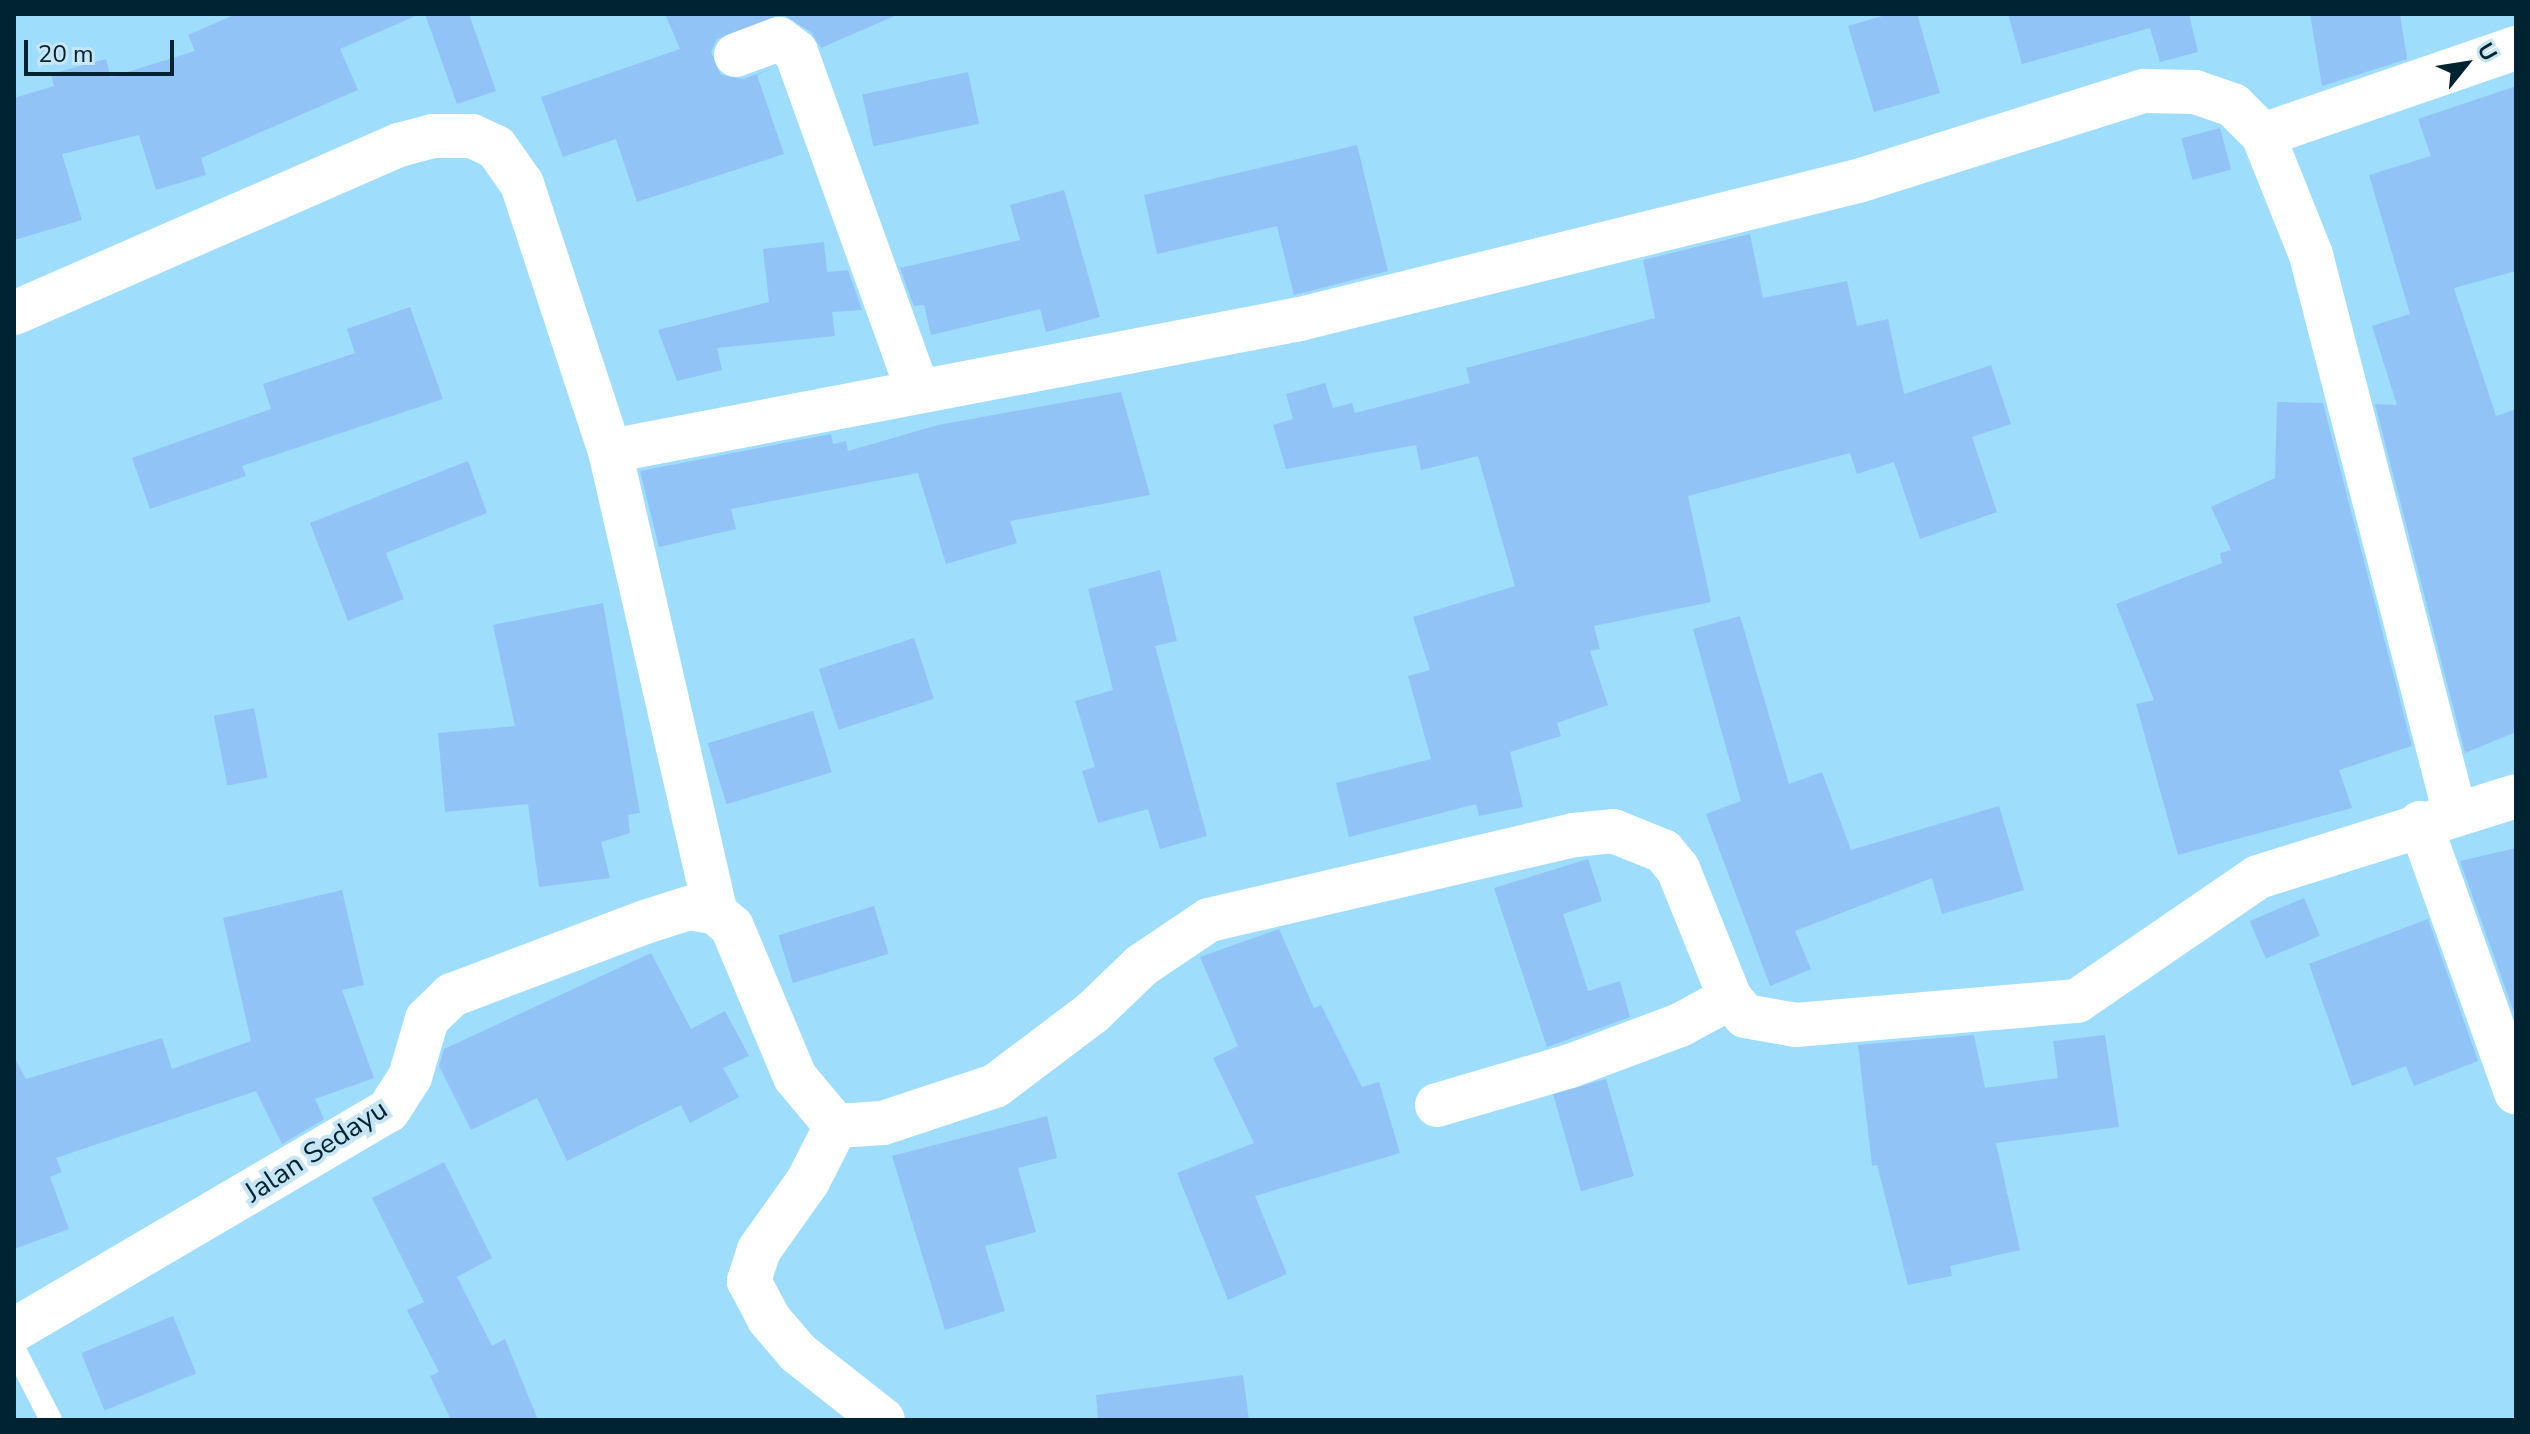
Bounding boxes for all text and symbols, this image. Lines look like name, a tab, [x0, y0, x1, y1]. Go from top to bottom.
scale bar	[28, 24, 178, 74]
north arrow	[2426, 24, 2506, 104]
text: U	[2470, 37, 2504, 67]
text: 20 m	[38, 38, 94, 70]
street label: Jalan Sedayu	[238, 1092, 394, 1210]

